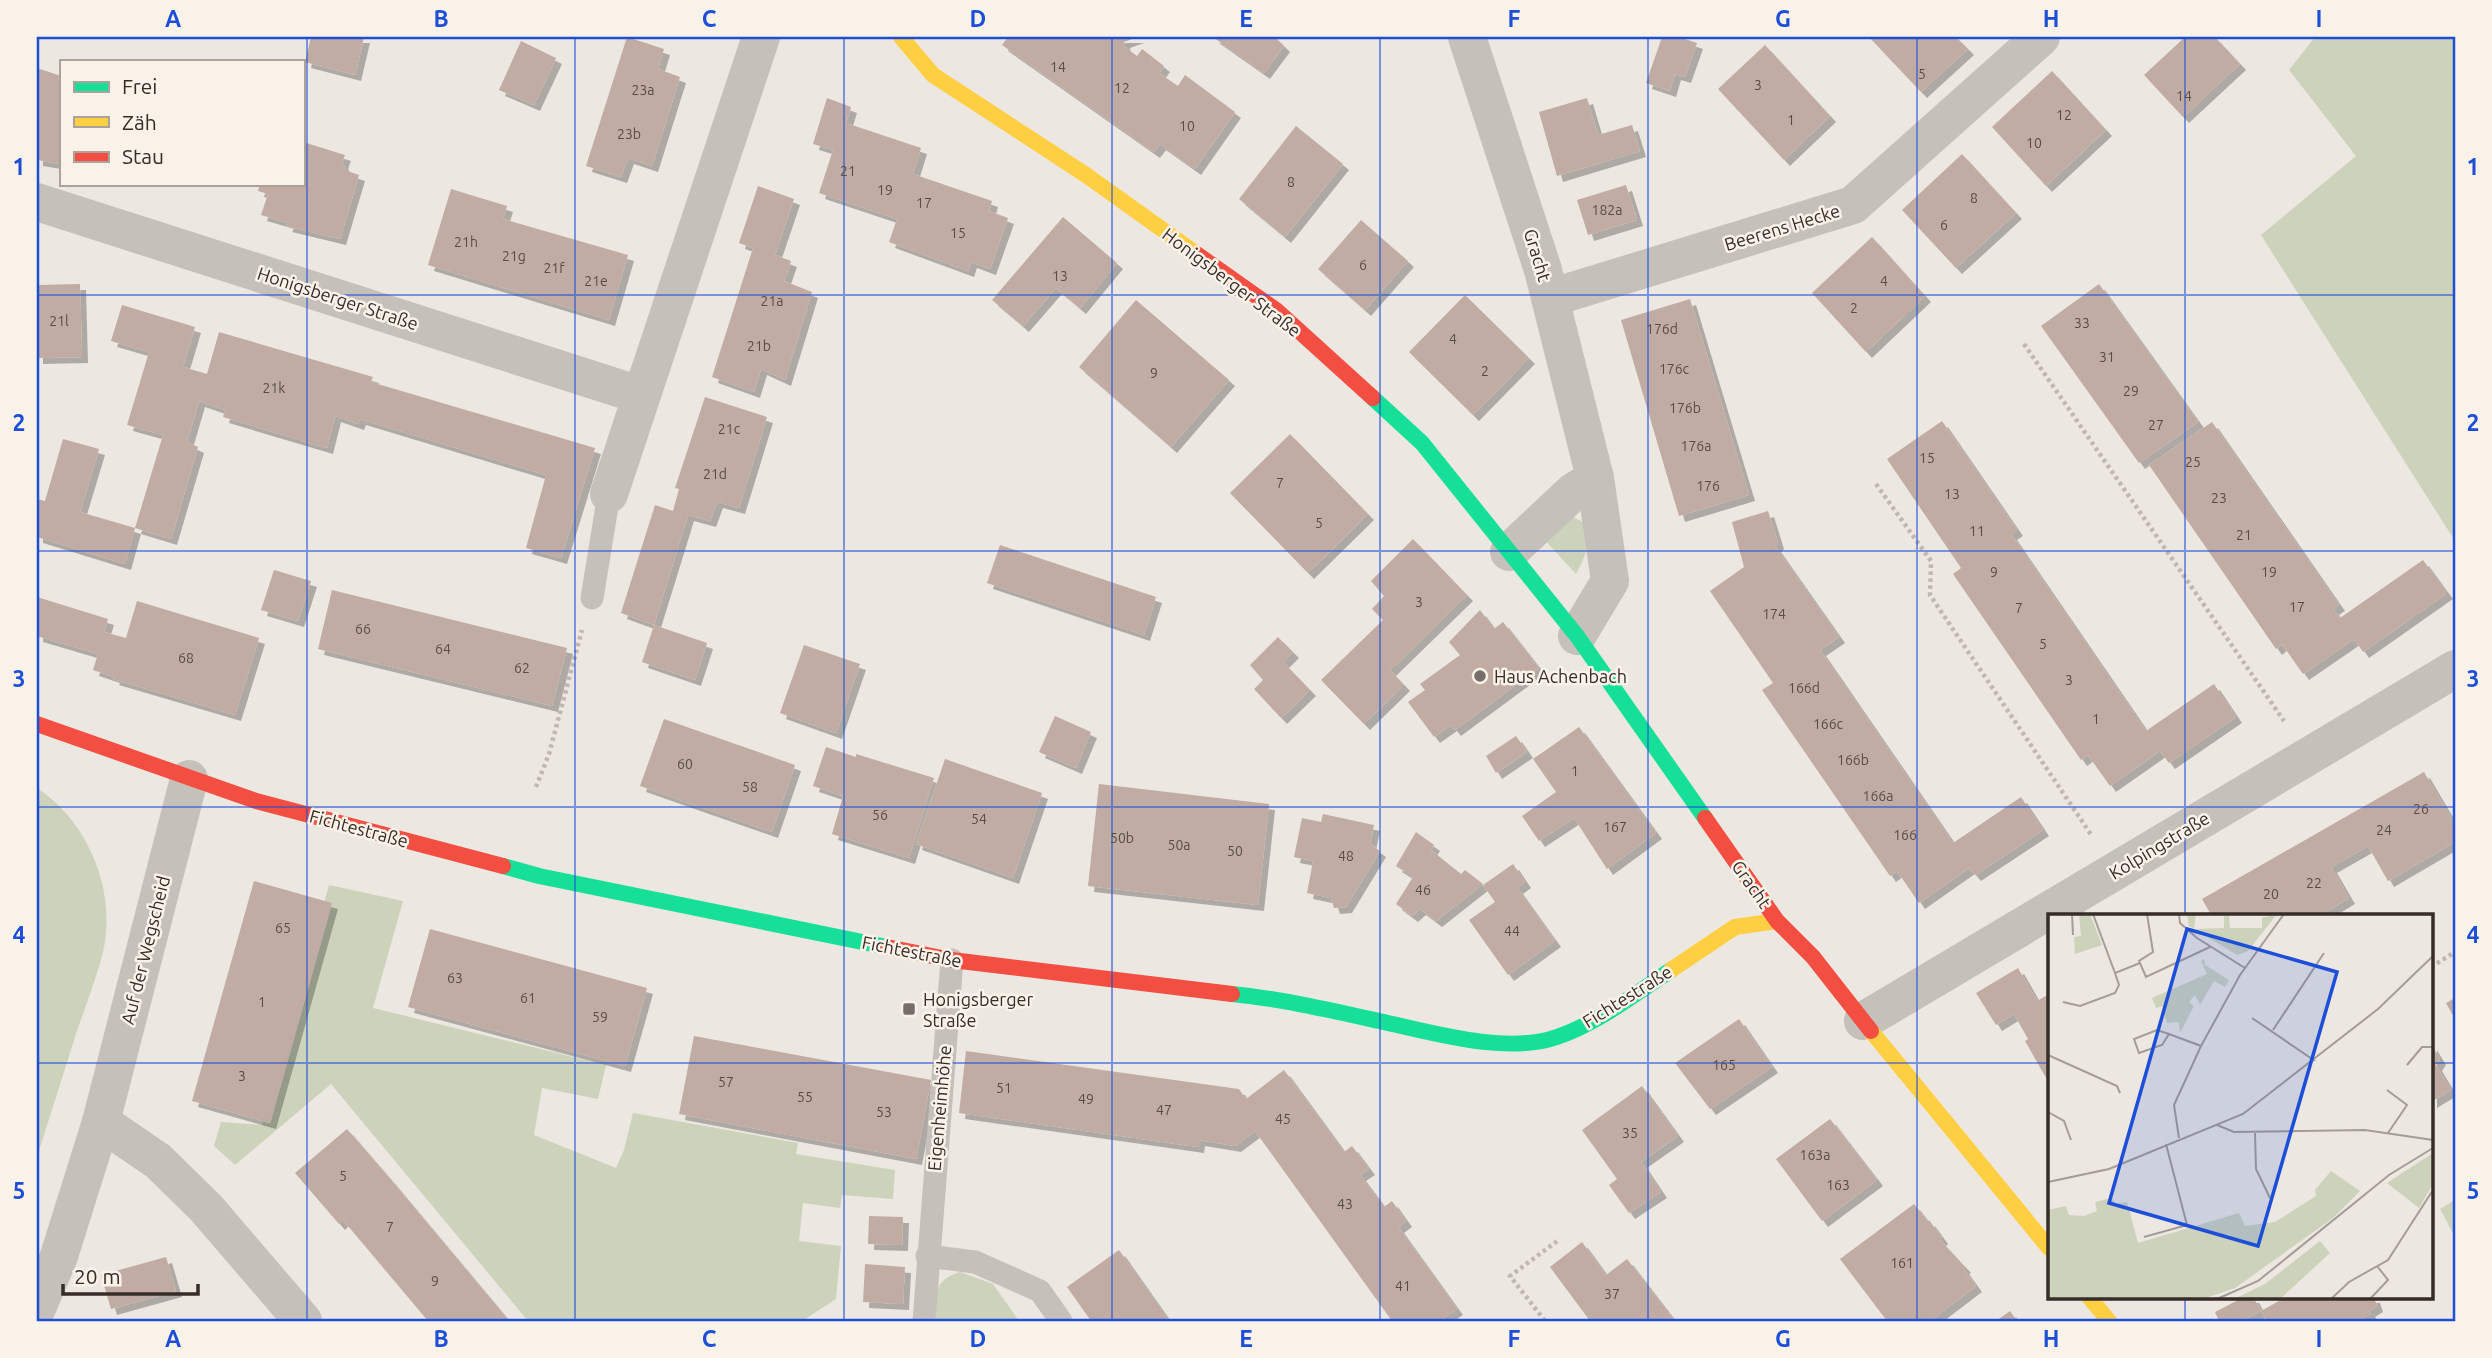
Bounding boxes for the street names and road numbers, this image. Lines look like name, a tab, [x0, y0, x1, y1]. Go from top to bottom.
street label: Beerens Hecke	[1722, 200, 1842, 254]
street label: Honigsberger Straße	[1159, 224, 1305, 340]
street label: Gracht	[1521, 226, 1555, 284]
street label: Honigsberger Straße	[255, 263, 421, 333]
street label: Fichtestraße	[308, 805, 410, 851]
street label: Kolpingstraße	[2105, 807, 2213, 883]
street label: Gracht	[1728, 856, 1776, 912]
street label: Auf der Wegscheid	[117, 874, 173, 1026]
street label: Fichtestraße	[860, 932, 964, 970]
street label: Fichtestraße	[1579, 961, 1675, 1031]
street label: Eigenheimhöhe	[924, 1044, 954, 1172]

